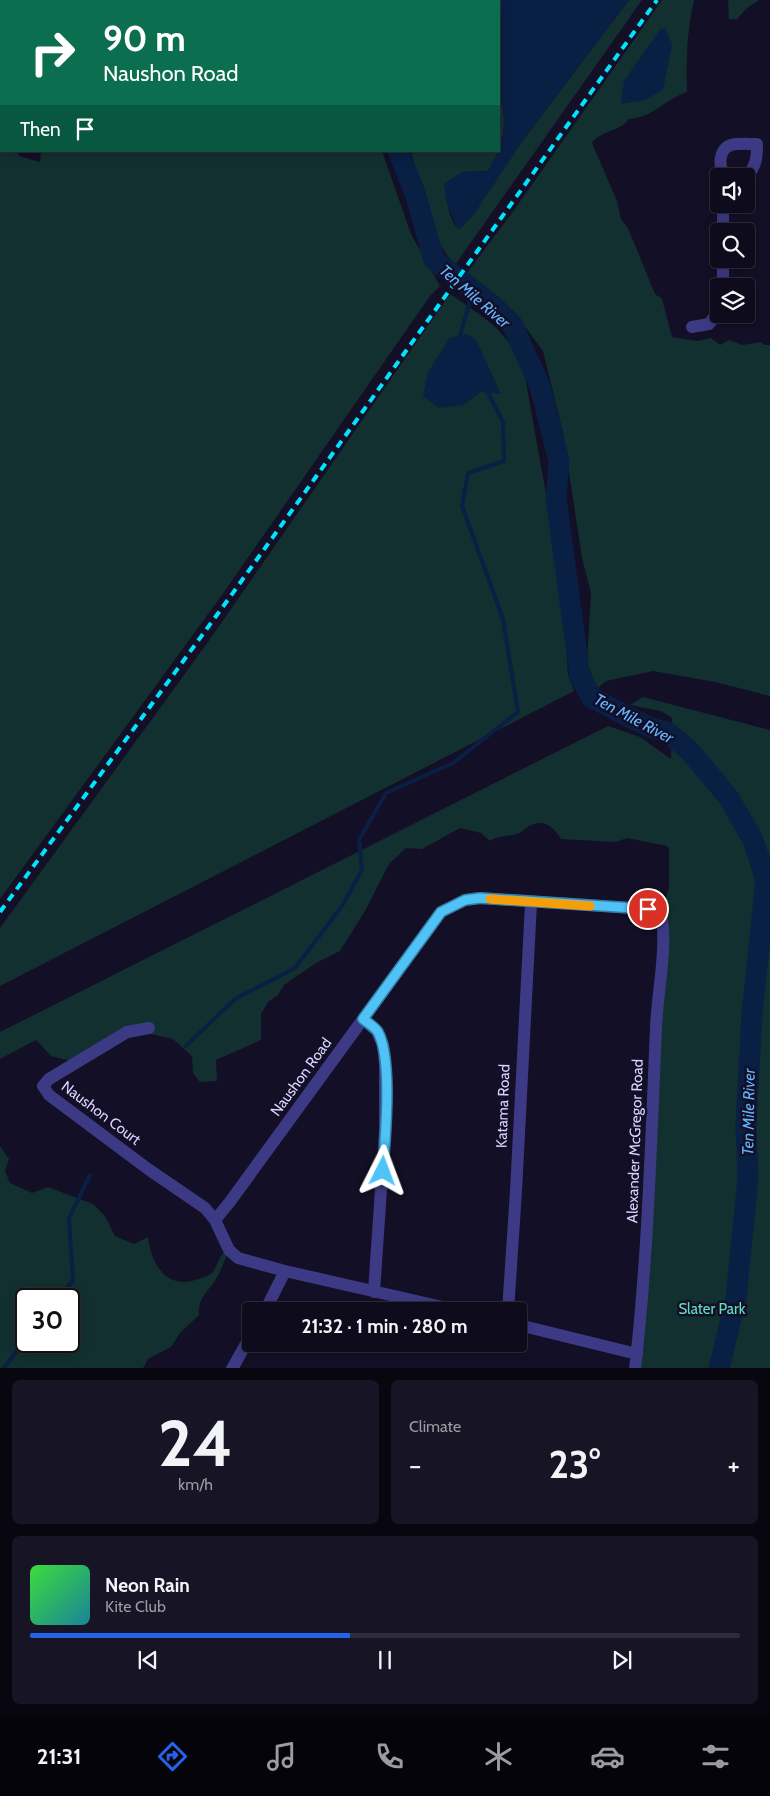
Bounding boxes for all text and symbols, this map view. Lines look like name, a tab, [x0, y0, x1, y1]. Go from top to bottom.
text: 90 m	[103, 17, 186, 60]
icon: right	[20, 20, 85, 85]
text: Naushon Road	[103, 60, 238, 87]
icon: arrive	[71, 115, 99, 143]
text: Then	[20, 118, 61, 141]
map controls	[710, 168, 755, 323]
button: sound	[710, 168, 755, 213]
button: search	[710, 223, 755, 268]
water label: Ten Mile River	[436, 261, 515, 333]
button: layers	[710, 278, 755, 323]
water label: Ten Mile River	[591, 690, 678, 748]
pin	[627, 888, 669, 930]
icon: arrive	[634, 895, 662, 923]
street label: Naushon Road	[267, 1034, 335, 1120]
street label: Alexander McGregor Road	[623, 1059, 647, 1223]
street label: Katama Road	[493, 1064, 513, 1148]
water label: Ten Mile River	[738, 1067, 759, 1156]
street label: Naushon Court	[58, 1077, 144, 1149]
position arrow	[356, 1144, 408, 1196]
speed limit sign: 30	[15, 1288, 80, 1353]
park label: Slater Park	[678, 1300, 746, 1318]
text: 21:32 · 1 min · 280 m	[301, 1315, 468, 1338]
text: 24	[158, 1403, 233, 1482]
text: Climate	[409, 1417, 461, 1436]
text: 23°	[549, 1441, 600, 1488]
text: −	[409, 1448, 421, 1482]
text: +	[728, 1448, 740, 1482]
text: km/h	[178, 1475, 213, 1494]
text: Neon Rain	[105, 1574, 190, 1597]
text: Kite Club	[105, 1597, 166, 1616]
icon: previous	[134, 1646, 162, 1674]
icon: pause	[371, 1646, 399, 1674]
icon: next	[608, 1646, 636, 1674]
icon: directions	[155, 1739, 190, 1774]
icon: music	[264, 1739, 299, 1774]
icon: phone	[372, 1739, 407, 1774]
icon: climate	[481, 1739, 516, 1774]
icon: car	[590, 1739, 625, 1774]
icon: filters	[698, 1739, 733, 1774]
text: 21:31	[37, 1743, 81, 1770]

